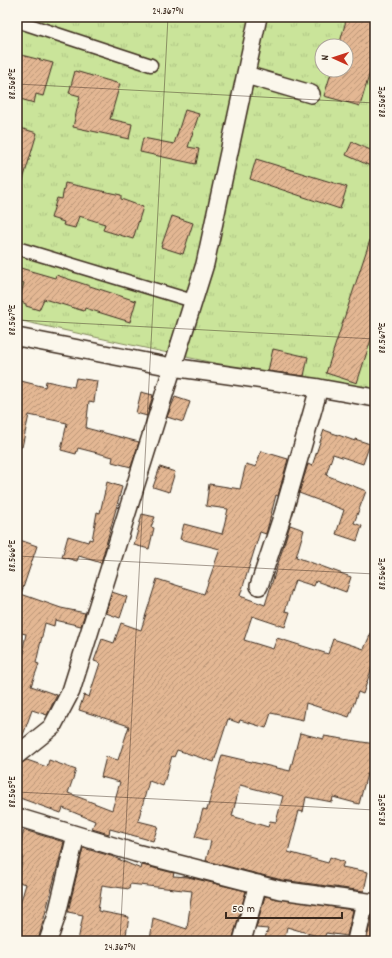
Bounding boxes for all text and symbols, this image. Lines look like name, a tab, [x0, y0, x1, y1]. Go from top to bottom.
text: 24.367°N	[152, 5, 184, 19]
north arrow	[314, 38, 354, 78]
text: N	[318, 54, 334, 61]
text: 88.568°E	[6, 68, 20, 99]
text: 88.568°E	[376, 86, 390, 117]
text: 88.567°E	[6, 304, 20, 335]
text: 88.567°E	[376, 322, 390, 353]
text: 88.566°E	[6, 540, 20, 572]
text: 88.566°E	[376, 558, 390, 590]
text: 88.565°E	[6, 776, 20, 808]
text: 88.565°E	[376, 794, 390, 826]
scale bar	[226, 894, 342, 920]
text: 50 m	[232, 901, 255, 918]
text: 24.367°N	[104, 941, 136, 955]

